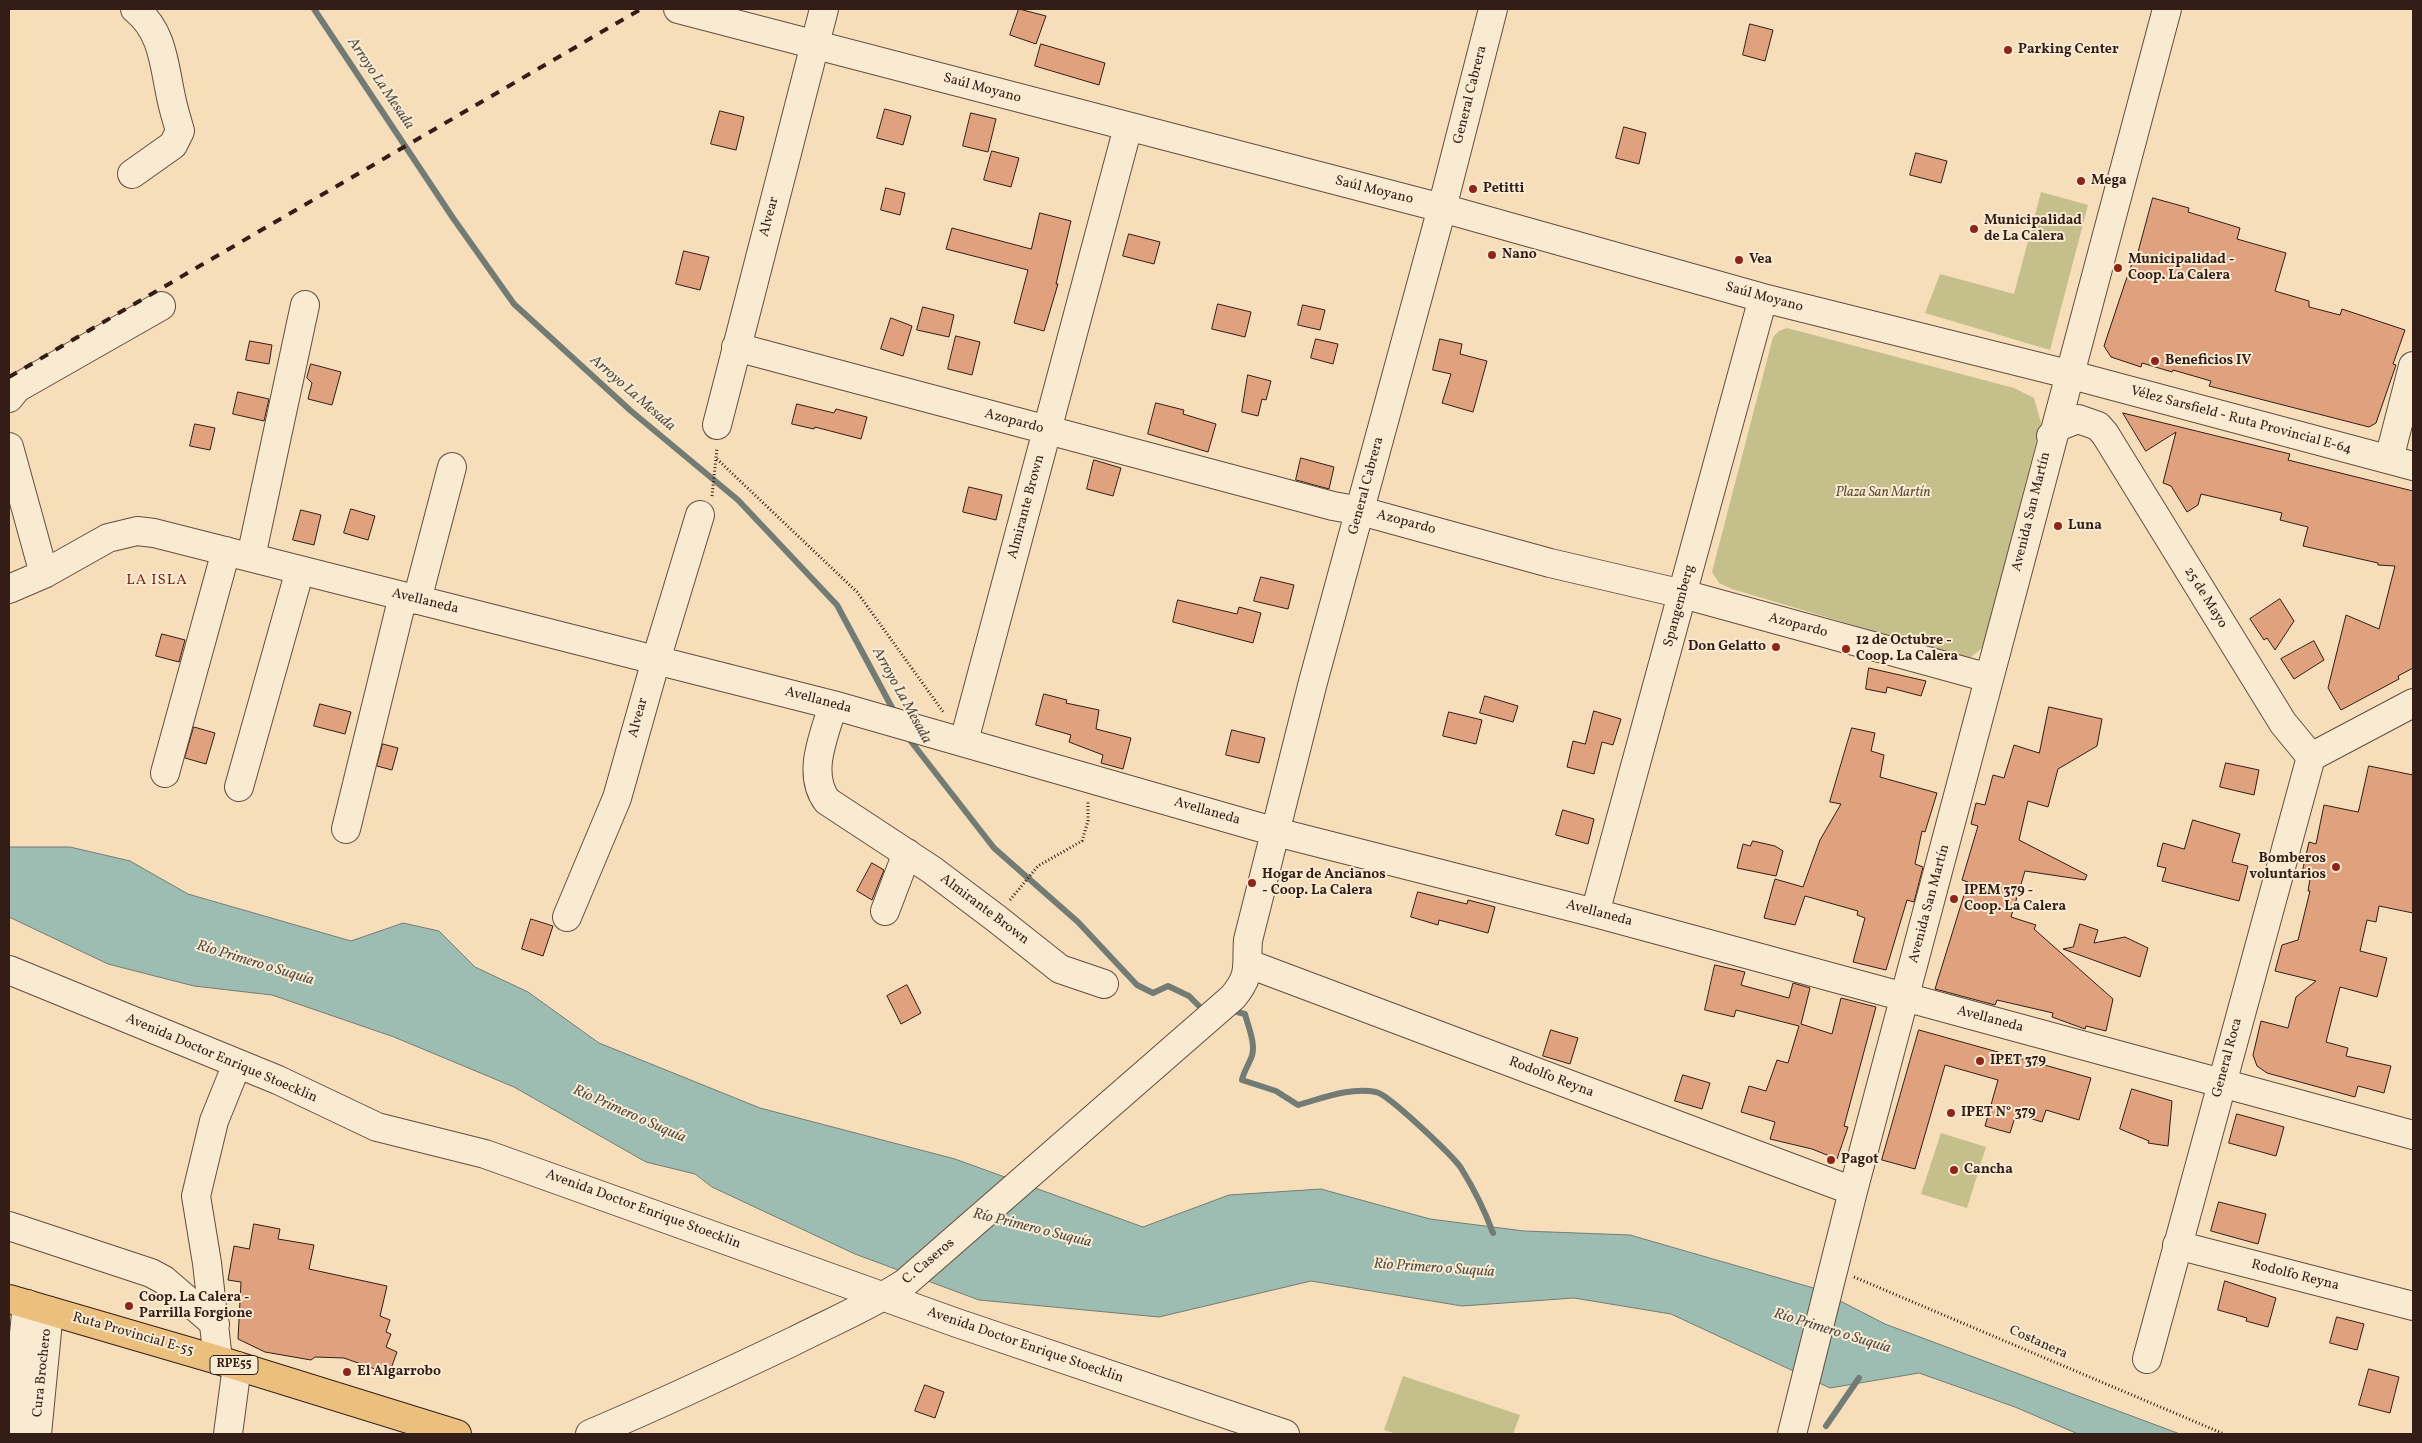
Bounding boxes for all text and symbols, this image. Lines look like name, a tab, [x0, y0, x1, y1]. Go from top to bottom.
water label: Arroyo La Mesada	[343, 35, 417, 133]
place label: Parking Center	[2018, 42, 2119, 58]
street label: General Cabrera	[1451, 44, 1491, 146]
marker: Parking Center	[2002, 44, 2014, 56]
street label: Saúl Moyano	[941, 71, 1023, 107]
street label: Saúl Moyano	[1333, 173, 1415, 209]
place label: Mega	[2091, 173, 2127, 189]
marker: Mega	[2075, 175, 2087, 187]
place label: Petitti	[1483, 181, 1524, 197]
marker: Petitti	[1467, 183, 1479, 195]
street label: Alvear	[757, 195, 783, 239]
place label: Municipalidad de La Calera	[1984, 213, 2082, 246]
marker: Municipalidad de La Calera	[1968, 223, 1980, 235]
place label: Nano	[1502, 247, 1537, 263]
marker: Nano	[1486, 249, 1498, 261]
place label: Vea	[1749, 252, 1772, 268]
place label: Municipalidad - Coop. La Calera	[2128, 252, 2235, 284]
marker: Vea	[1733, 254, 1745, 266]
marker: Municipalidad - Coop. La Calera	[2112, 262, 2124, 274]
street label: Saúl Moyano	[1723, 280, 1805, 316]
water label: Arroyo La Mesada	[586, 352, 678, 436]
place label: Beneficios IV	[2165, 353, 2251, 369]
marker: Beneficios IV	[2149, 355, 2161, 367]
street label: Vélez Sarsfield - Ruta Provincial E-64	[2129, 383, 2353, 459]
street label: Azopardo	[983, 406, 1045, 438]
street label: General Cabrera	[1346, 435, 1388, 537]
street label: Avenida San Martín	[2009, 451, 2055, 573]
street label: Almirante Brown	[1005, 453, 1049, 561]
park label: Plaza San Martín	[1836, 485, 1930, 501]
street label: Azopardo	[1375, 507, 1437, 539]
place label: Luna	[2068, 518, 2102, 534]
marker: Luna	[2052, 520, 2064, 532]
street label: Spangemberg	[1661, 563, 1699, 649]
street label: 25 de Mayo	[2180, 564, 2230, 632]
district label: LA ISLA	[125, 572, 189, 590]
street label: Avellaneda	[390, 586, 460, 618]
street label: Azopardo	[1767, 610, 1829, 642]
place label: 12 de Octubre - Coop. La Calera	[1856, 633, 1958, 666]
place label: Don Gelatto	[1688, 639, 1766, 655]
marker: Don Gelatto	[1770, 641, 1782, 653]
marker: 12 de Octubre - Coop. La Calera	[1840, 643, 1852, 655]
water label: Arroyo La Mesada	[867, 645, 935, 747]
street label: Avellaneda	[783, 684, 853, 718]
street label: Alvear	[626, 696, 652, 740]
street label: Avellaneda	[1172, 795, 1242, 829]
street label: Avenida San Martín	[1906, 843, 1954, 965]
place label: Bomberos voluntarios	[2249, 851, 2326, 884]
marker: Bomberos voluntarios	[2330, 861, 2342, 873]
place label: Hogar de Ancianos - Coop. La Calera	[1262, 867, 1386, 900]
street label: Almirante Brown	[936, 871, 1032, 949]
marker: Hogar de Ancianos - Coop. La Calera	[1246, 877, 1258, 889]
place label: IPEM 379 - Coop. La Calera	[1964, 883, 2066, 916]
marker: IPEM 379 - Coop. La Calera	[1948, 893, 1960, 905]
street label: Avellaneda	[1564, 897, 1634, 931]
water label: Río Primero o Suquía	[194, 938, 316, 990]
street label: Avellaneda	[1955, 1003, 2025, 1037]
street label: Avenida Doctor Enrique Stoecklin	[123, 1011, 319, 1107]
street label: General Roca	[2209, 1016, 2247, 1100]
place label: IPET 379	[1990, 1053, 2046, 1069]
street label: Rodolfo Reyna	[1506, 1054, 1596, 1102]
marker: IPET 379	[1974, 1055, 1986, 1067]
water label: Río Primero o Suquía	[570, 1082, 688, 1148]
place label: IPET N° 379	[1961, 1105, 2036, 1121]
marker: IPET N° 379	[1945, 1107, 1957, 1119]
place label: Pagot	[1841, 1152, 1879, 1168]
marker: Pagot	[1825, 1154, 1837, 1166]
place label: Cancha	[1964, 1162, 2013, 1178]
marker: Cancha	[1948, 1164, 1960, 1176]
street label: Avenida Doctor Enrique Stoecklin	[543, 1167, 743, 1253]
water label: Río Primero o Suquía	[971, 1206, 1093, 1252]
street label: C. Caseros	[899, 1235, 959, 1289]
water label: Río Primero o Suquía	[1373, 1256, 1495, 1282]
street label: Rodolfo Reyna	[2249, 1257, 2341, 1295]
place label: Coop. La Calera - Parrilla Forgione	[139, 1290, 252, 1322]
marker: Coop. La Calera - Parrilla Forgione	[123, 1300, 135, 1312]
street label: Avenida Doctor Enrique Stoecklin	[925, 1304, 1125, 1388]
water label: Río Primero o Suquía	[1771, 1306, 1893, 1358]
street label: Ruta Provincial E-55	[71, 1310, 195, 1360]
street label: Costanera	[2006, 1323, 2070, 1363]
street label: Cura Brochero	[30, 1328, 56, 1418]
road number: RPE55	[210, 1356, 258, 1374]
place label: El Algarrobo	[357, 1364, 441, 1380]
marker: El Algarrobo	[341, 1366, 353, 1378]

